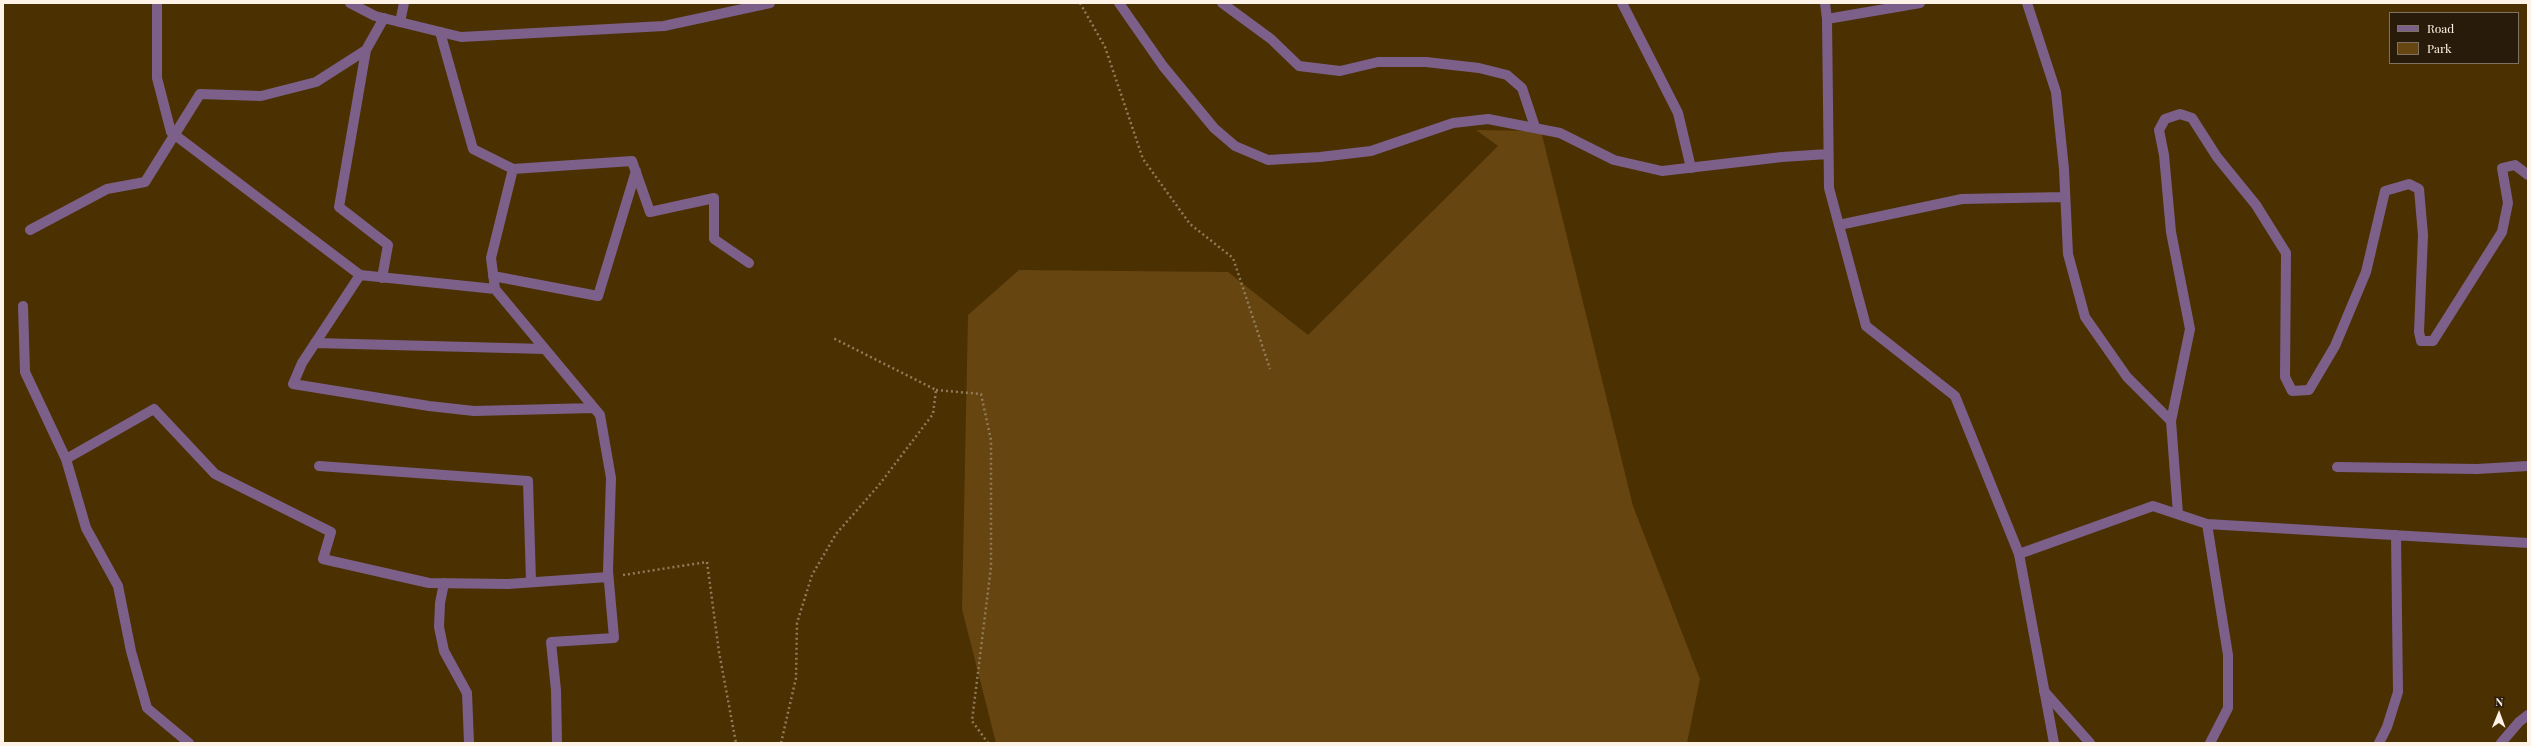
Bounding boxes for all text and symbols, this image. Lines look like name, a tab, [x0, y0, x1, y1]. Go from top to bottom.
legend	[2389, 12, 2519, 64]
text: Road	[2427, 20, 2454, 36]
text: Park	[2427, 40, 2452, 56]
north arrow	[2479, 694, 2519, 734]
text: N	[2495, 694, 2503, 709]

